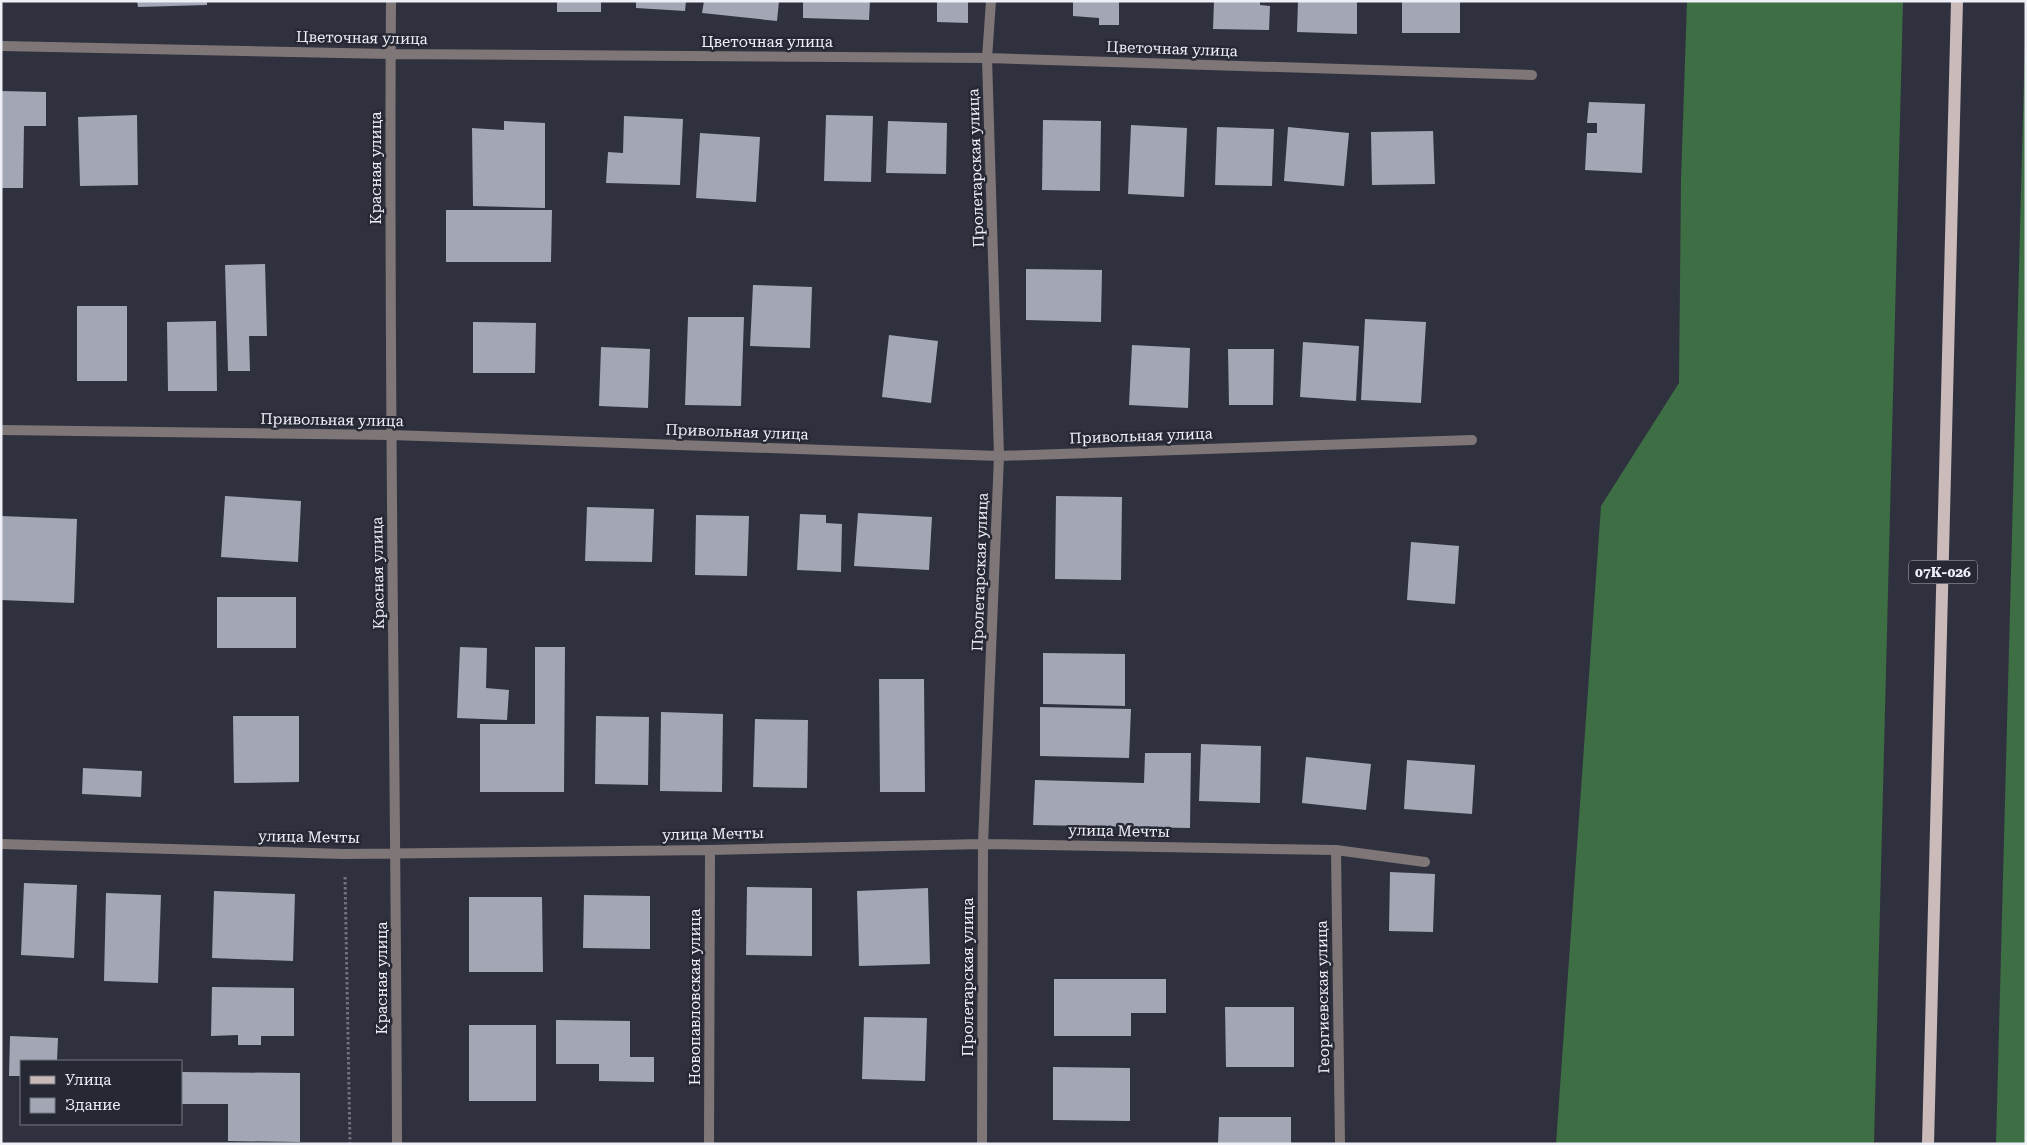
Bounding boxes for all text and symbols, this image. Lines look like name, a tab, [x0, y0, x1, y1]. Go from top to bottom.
street label: Цветочная улица	[296, 28, 428, 48]
street label: Цветочная улица	[701, 33, 833, 51]
street label: Цветочная улица	[1106, 38, 1238, 60]
street label: Пролетарская улица	[964, 88, 988, 248]
street label: Красная улица	[367, 112, 385, 224]
street label: Привольная улица	[260, 410, 404, 430]
street label: Привольная улица	[665, 421, 809, 443]
street label: Привольная улица	[1069, 425, 1213, 447]
street label: Пролетарская улица	[968, 492, 992, 652]
street label: Красная улица	[368, 516, 388, 630]
road number: 07К-026	[1909, 560, 1977, 584]
street label: улица Мечты	[1068, 821, 1170, 841]
street label: улица Мечты	[662, 824, 764, 844]
street label: улица Мечты	[258, 827, 360, 847]
street label: Пролетарская улица	[959, 898, 977, 1056]
street label: Новопавловская улица	[686, 909, 704, 1085]
street label: Георгиевская улица	[1313, 920, 1333, 1074]
street label: Красная улица	[373, 922, 391, 1034]
legend	[20, 1060, 182, 1125]
text: Улица	[65, 1071, 111, 1089]
text: Здание	[65, 1096, 121, 1114]

